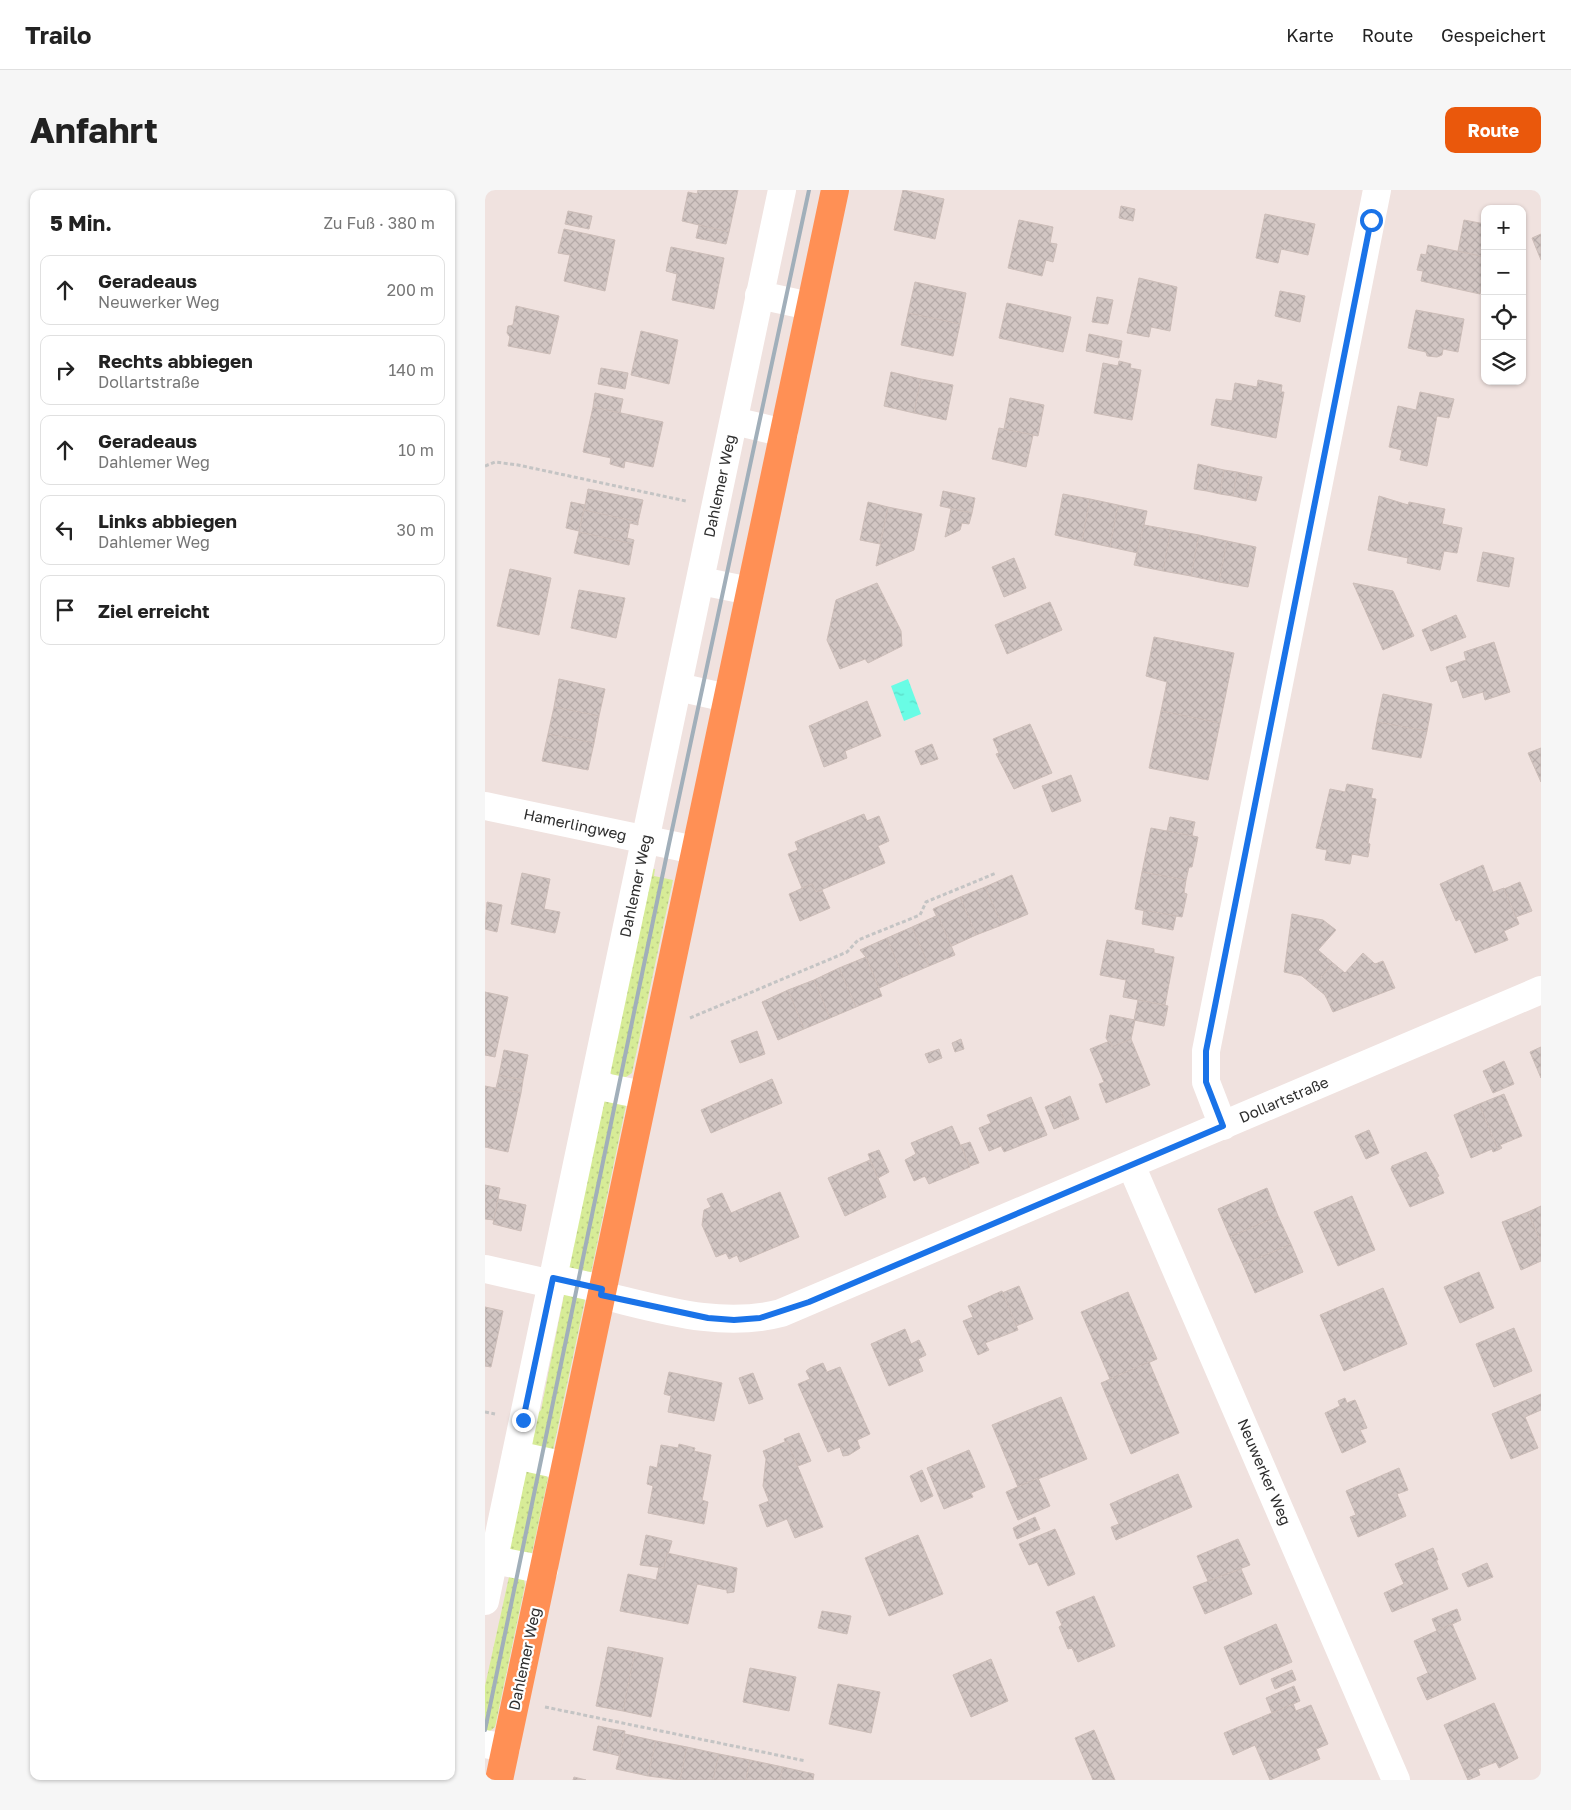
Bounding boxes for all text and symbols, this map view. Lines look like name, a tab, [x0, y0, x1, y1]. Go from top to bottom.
text: Trailo	[25, 20, 91, 49]
text: Karte	[1286, 24, 1334, 46]
text: Route	[1362, 24, 1413, 46]
text: Gespeichert	[1441, 24, 1546, 46]
button: Route	[1445, 107, 1541, 153]
text: Anfahrt	[30, 109, 158, 151]
map controls	[1481, 205, 1526, 385]
button: +	[1481, 205, 1526, 250]
route start	[1360, 209, 1383, 232]
text: 5 Min.	[50, 210, 112, 236]
text: Zu Fuß · 380 m	[324, 213, 435, 233]
button: −	[1481, 250, 1526, 295]
text: Geradeaus	[98, 269, 197, 292]
icon: ahead	[51, 276, 79, 304]
text: 200 m	[387, 280, 434, 300]
text: Neuwerker Weg	[98, 292, 220, 312]
button: locate	[1481, 295, 1526, 340]
button: layers	[1481, 340, 1526, 385]
text: Rechts abbiegen	[98, 349, 253, 372]
icon: right	[51, 356, 79, 384]
text: 140 m	[388, 360, 434, 380]
text: Dollartstraße	[98, 372, 200, 392]
text: Geradeaus	[98, 429, 197, 452]
street label: Dahlemer Weg	[699, 433, 739, 539]
icon: ahead	[51, 436, 79, 464]
text: 10 m	[398, 440, 434, 460]
text: Dahlemer Weg	[98, 452, 210, 472]
text: Links abbiegen	[98, 509, 237, 532]
icon: left	[51, 516, 79, 544]
text: 30 m	[397, 520, 434, 540]
text: Dahlemer Weg	[98, 532, 210, 552]
icon: arrive	[51, 596, 79, 624]
text: Ziel erreicht	[98, 599, 210, 622]
street label: Hamerlingweg	[522, 804, 628, 844]
street label: Dahlemer Weg	[615, 833, 655, 939]
street label: Dollartstraße	[1236, 1072, 1331, 1126]
route end	[512, 1409, 535, 1432]
street label: Neuwerker Weg	[1234, 1416, 1295, 1528]
street label: Dahlemer Weg	[504, 1606, 544, 1712]

